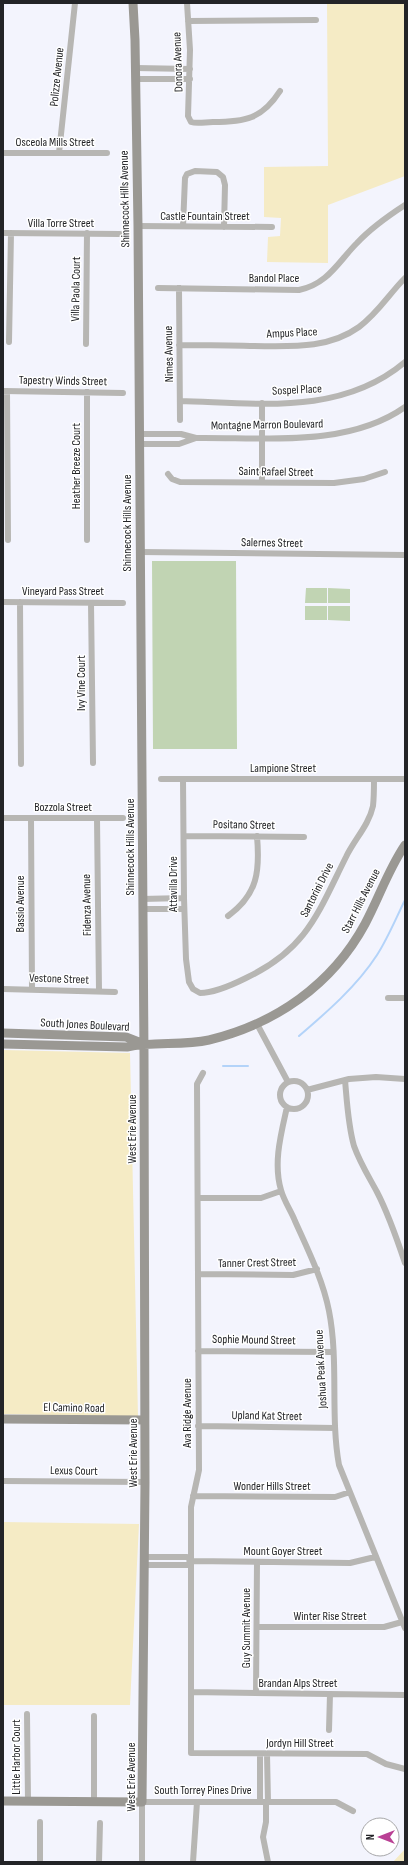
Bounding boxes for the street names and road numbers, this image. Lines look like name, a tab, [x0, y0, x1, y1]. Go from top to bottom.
street label: Donora Avenue	[169, 32, 187, 92]
street label: Polizze Avenue	[46, 47, 68, 107]
street label: Osceola Mills Street	[16, 135, 95, 150]
street label: Shinnecock Hills Avenue	[117, 150, 133, 248]
street label: Castle Fountain Street	[160, 209, 250, 224]
street label: Villa Torre Street	[28, 216, 95, 231]
street label: Villa Paola Court	[68, 256, 84, 322]
street label: Bandol Place	[249, 271, 300, 286]
street label: Ampus Place	[265, 324, 318, 342]
street label: Nimes Avenue	[161, 325, 177, 382]
street label: Tapestry Winds Street	[19, 373, 108, 389]
street label: Sospel Place	[272, 381, 322, 399]
street label: Montagne Marron Boulevard	[211, 417, 323, 433]
street label: Heather Breeze Court	[69, 422, 84, 509]
street label: Saint Rafael Street	[238, 464, 314, 480]
street label: Shinnecock Hills Avenue	[120, 474, 135, 571]
street label: Salernes Street	[241, 535, 303, 551]
street label: Vineyard Pass Street	[22, 584, 104, 599]
street label: Ivy Vine Court	[74, 655, 89, 711]
street label: Lampione Street	[250, 761, 316, 776]
street label: Shinnecock Hills Avenue	[123, 798, 138, 895]
street label: Bozzola Street	[34, 800, 92, 815]
street label: Positano Street	[213, 817, 276, 833]
street label: Attavilla Drive	[166, 856, 181, 913]
street label: Santorini Drive	[297, 860, 337, 920]
street label: Starr Hills Avenue	[338, 866, 384, 936]
street label: Fidenza Avenue	[79, 874, 95, 936]
street label: Bassio Avenue	[13, 875, 28, 932]
street label: Vestone Street	[29, 970, 90, 988]
street label: South Jones Boulevard	[40, 1015, 130, 1035]
street label: West Erie Avenue	[125, 1094, 140, 1164]
street label: Tanner Crest Street	[218, 1255, 297, 1271]
street label: Joshua Peak Avenue	[311, 1329, 331, 1410]
street label: Sophie Mound Street	[212, 1332, 296, 1348]
street label: Ava Ridge Avenue	[180, 1378, 195, 1449]
street label: El Camino Road	[43, 1400, 105, 1416]
street label: Upland Kat Street	[232, 1408, 303, 1424]
street label: West Erie Avenue	[126, 1418, 141, 1488]
street label: Lexus Court	[50, 1463, 98, 1479]
street label: Wonder Hills Street	[233, 1479, 311, 1494]
street label: Mount Goyer Street	[244, 1544, 323, 1559]
street label: Guy Summit Avenue	[239, 1588, 254, 1668]
street label: Winter Rise Street	[293, 1609, 367, 1624]
street label: Brandan Alps Street	[258, 1676, 338, 1691]
street label: Little Harbor Court	[9, 1719, 24, 1795]
street label: Jordyn Hill Street	[265, 1736, 334, 1751]
street label: West Erie Avenue	[124, 1742, 139, 1812]
street label: South Torrey Pines Drive	[154, 1783, 252, 1798]

